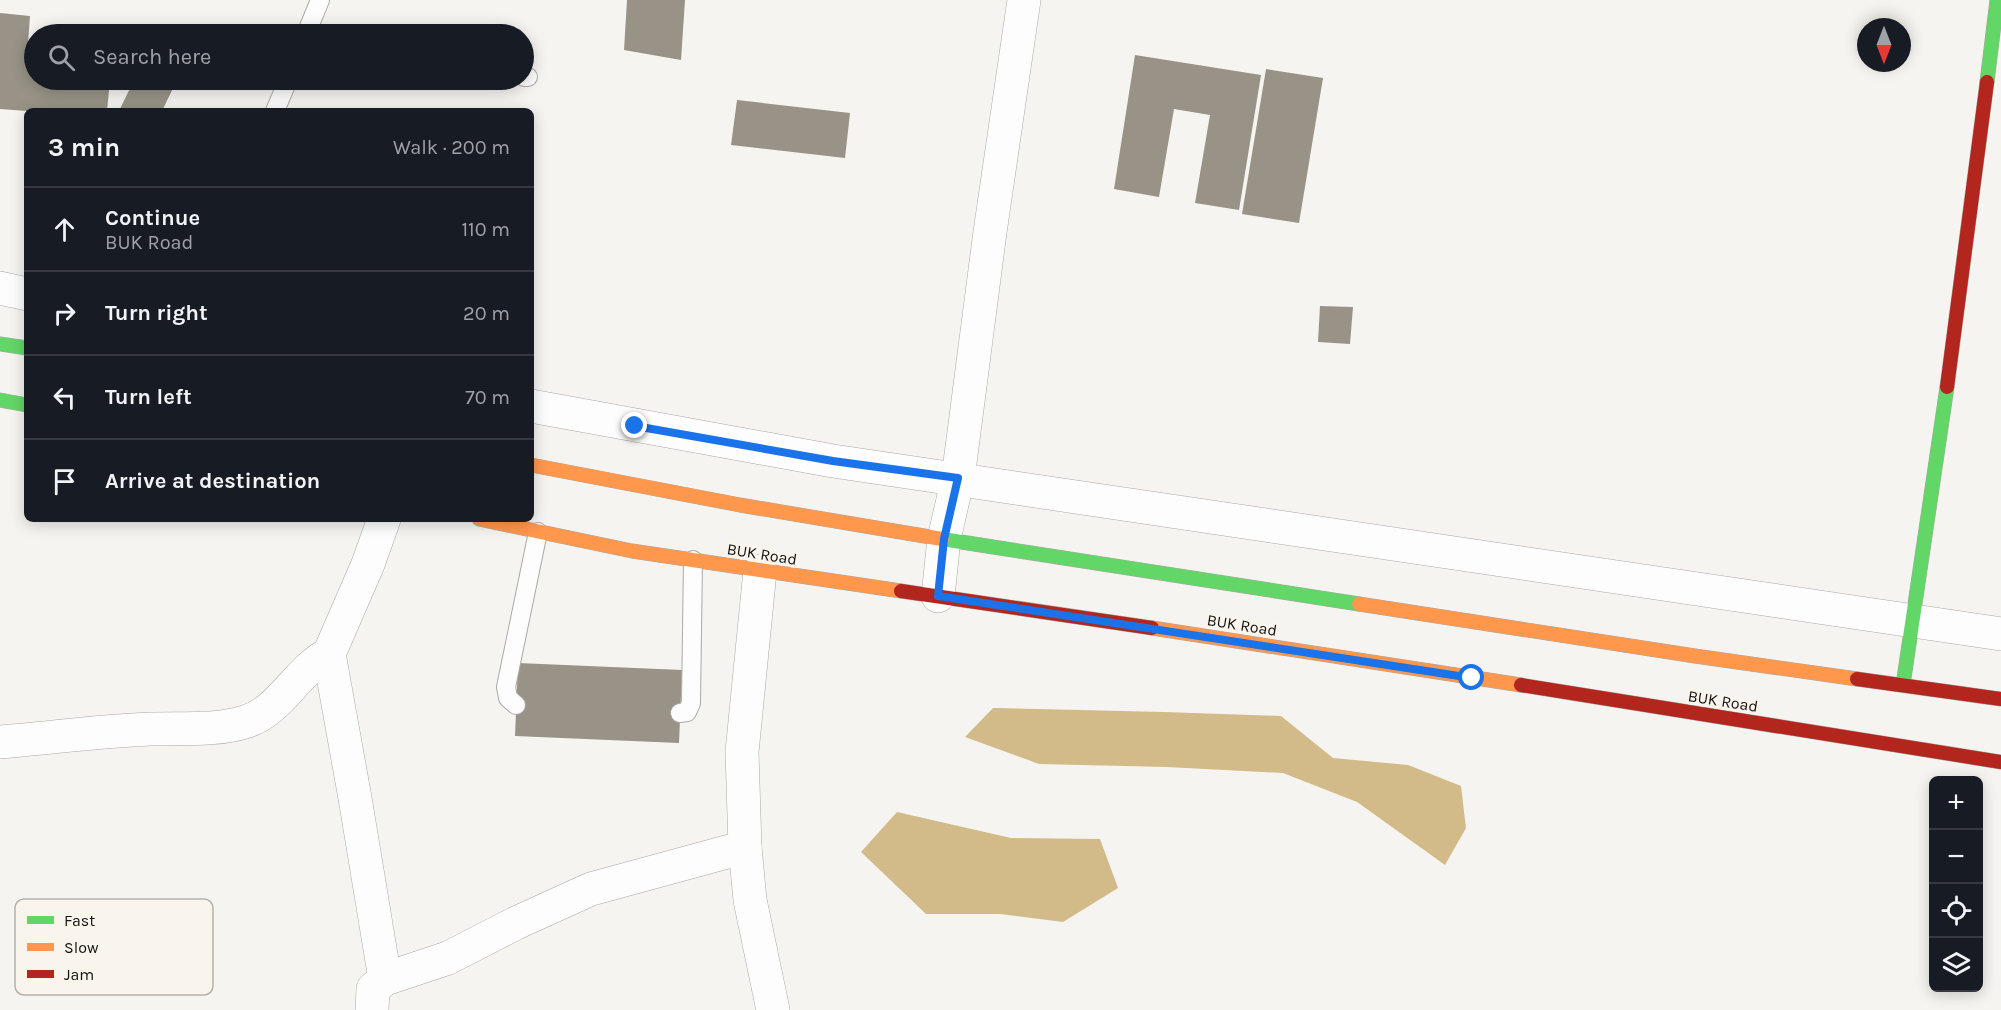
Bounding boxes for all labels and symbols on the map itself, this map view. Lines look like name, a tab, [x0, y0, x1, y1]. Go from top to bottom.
north arrow	[1857, 18, 1911, 72]
route end	[621, 412, 647, 438]
street label: BUK Road	[726, 539, 798, 569]
street label: BUK Road	[1206, 610, 1278, 640]
route start	[1458, 664, 1484, 690]
street label: BUK Road	[1687, 686, 1759, 716]
legend	[15, 899, 213, 995]
text: Fast	[64, 911, 95, 930]
text: Slow	[64, 938, 99, 957]
text: Jam	[64, 965, 94, 984]

